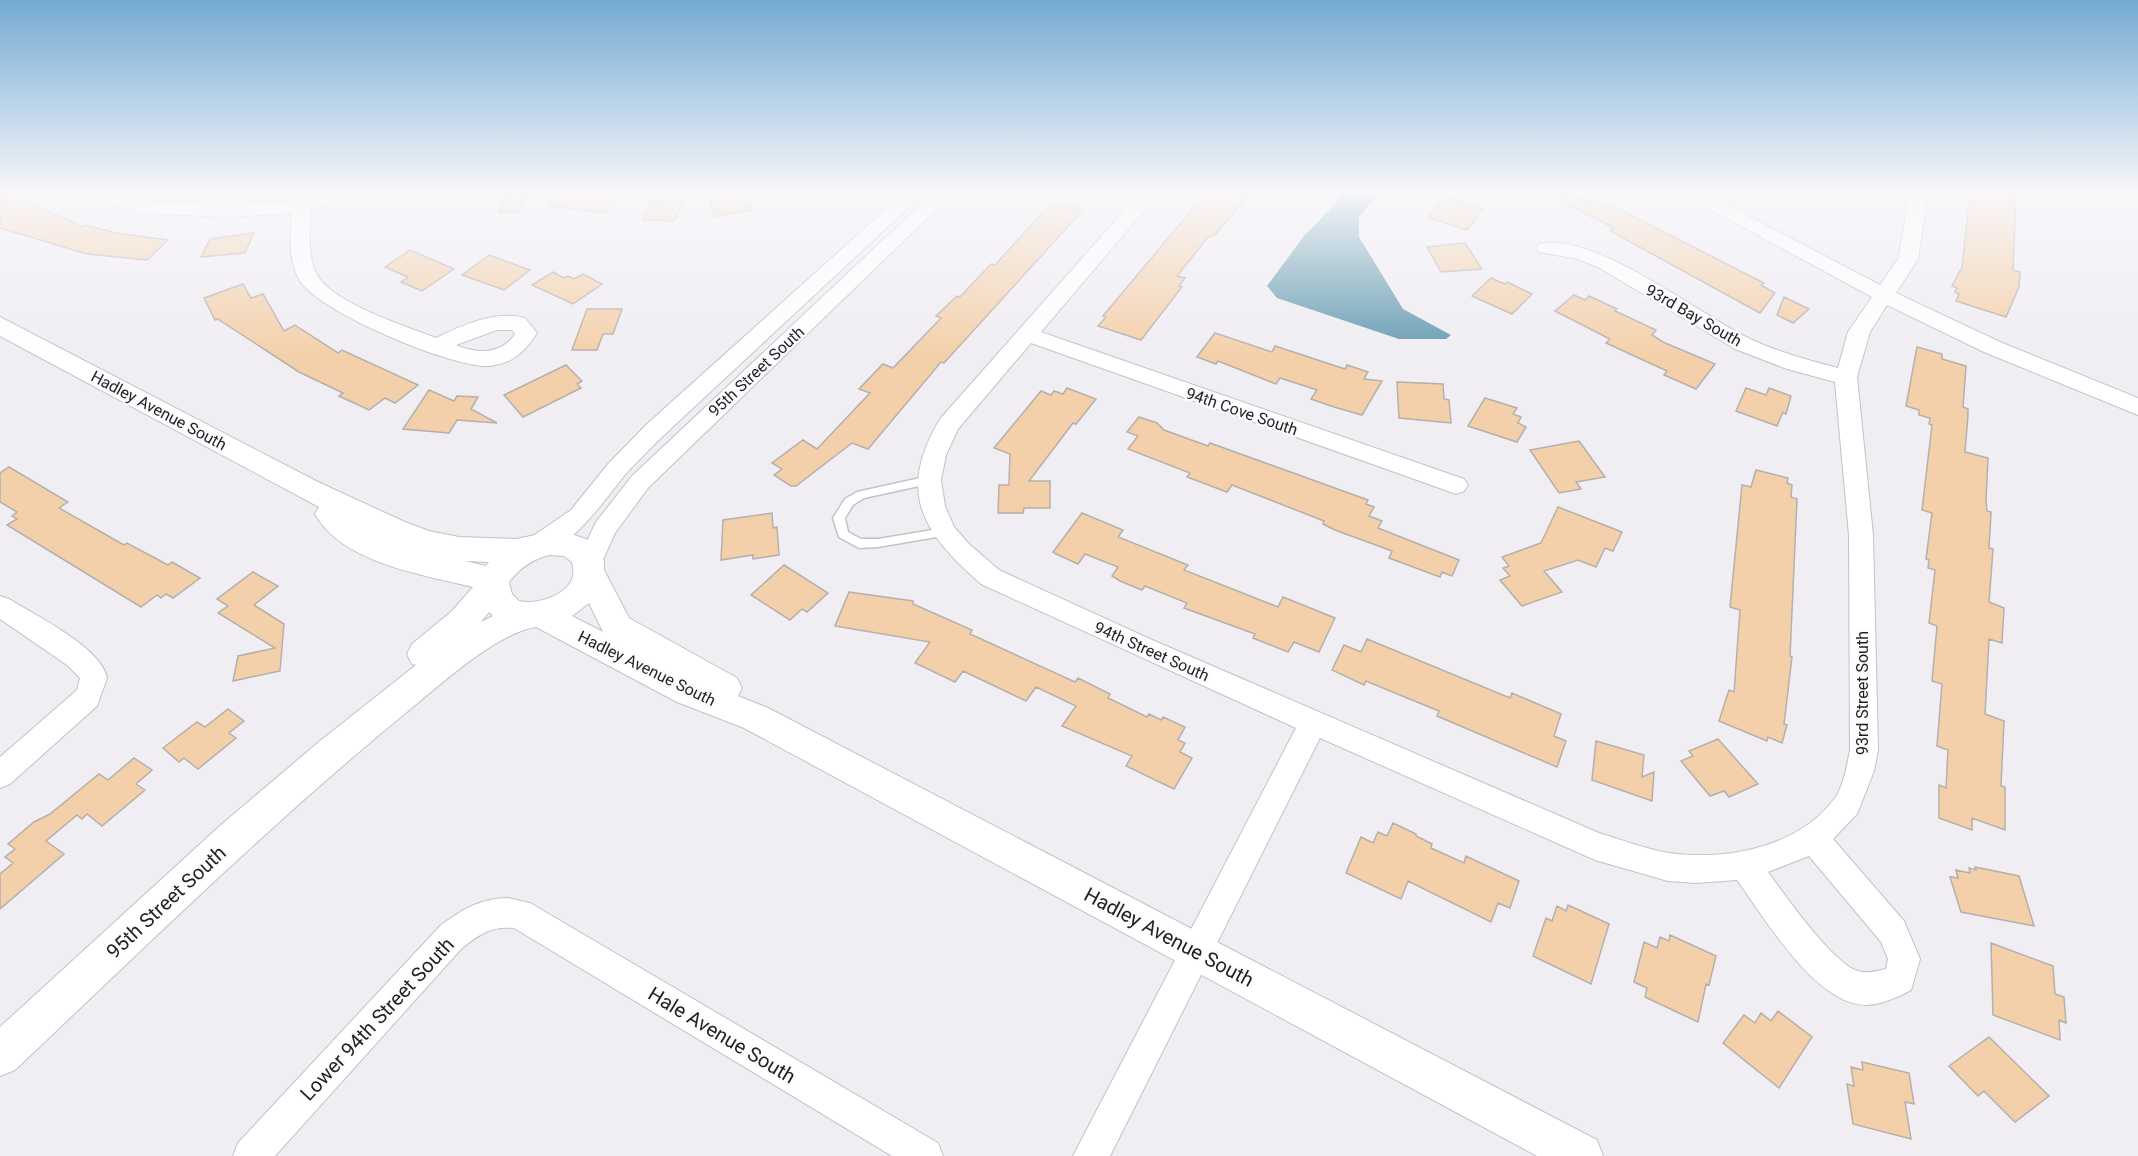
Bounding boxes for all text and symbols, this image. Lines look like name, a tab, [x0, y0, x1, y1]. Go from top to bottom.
street label: 93rd Bay South	[1642, 280, 1745, 351]
street label: 95th Street South	[705, 322, 808, 420]
street label: Hadley Avenue South	[88, 367, 230, 454]
street label: 94th Cove South	[1183, 383, 1300, 440]
street label: 94th Street South	[1091, 618, 1212, 685]
street label: Hadley Avenue South	[575, 627, 719, 710]
street label: 93rd Street South	[1853, 631, 1872, 755]
street label: 95th Street South	[101, 841, 231, 963]
street label: Hadley Avenue South	[1080, 882, 1258, 992]
street label: Lower 94th Street South	[295, 933, 459, 1105]
street label: Hale Avenue South	[644, 981, 800, 1089]

